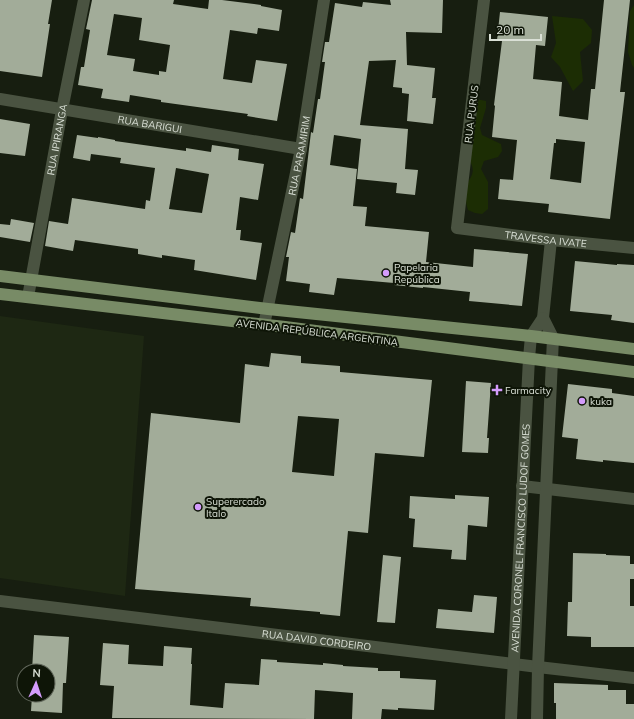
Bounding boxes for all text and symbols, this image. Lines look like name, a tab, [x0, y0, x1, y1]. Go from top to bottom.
scale bar	[490, 16, 541, 42]
text: 20 m	[496, 22, 524, 37]
street label: RUA PURUS	[461, 84, 482, 144]
street label: RUA IPIRANGA	[44, 102, 70, 176]
street label: RUA BARIGUI	[117, 113, 183, 136]
street label: RUA PARAMIRIM	[285, 115, 313, 197]
street label: TRAVESSA IVATE	[504, 228, 587, 250]
place label: Papelaria República	[394, 261, 440, 286]
marker: Papelaria República	[381, 268, 391, 278]
street label: AVENIDA REPÚBLICA ARGENTINA	[235, 316, 399, 349]
place label: Farmacity	[505, 384, 552, 397]
marker: Farmacity	[492, 385, 502, 395]
place label: kuka	[590, 395, 612, 408]
marker: kuka	[577, 396, 587, 406]
street label: AVENIDA CORONEL FRANCISCO LUDOF GOMES	[508, 424, 533, 653]
place label: Superercado Italo	[206, 495, 265, 520]
marker: Superercado Italo	[193, 502, 203, 512]
street label: RUA DAVID CORDEIRO	[261, 627, 372, 654]
north arrow	[16, 663, 56, 703]
text: N	[32, 666, 41, 680]

